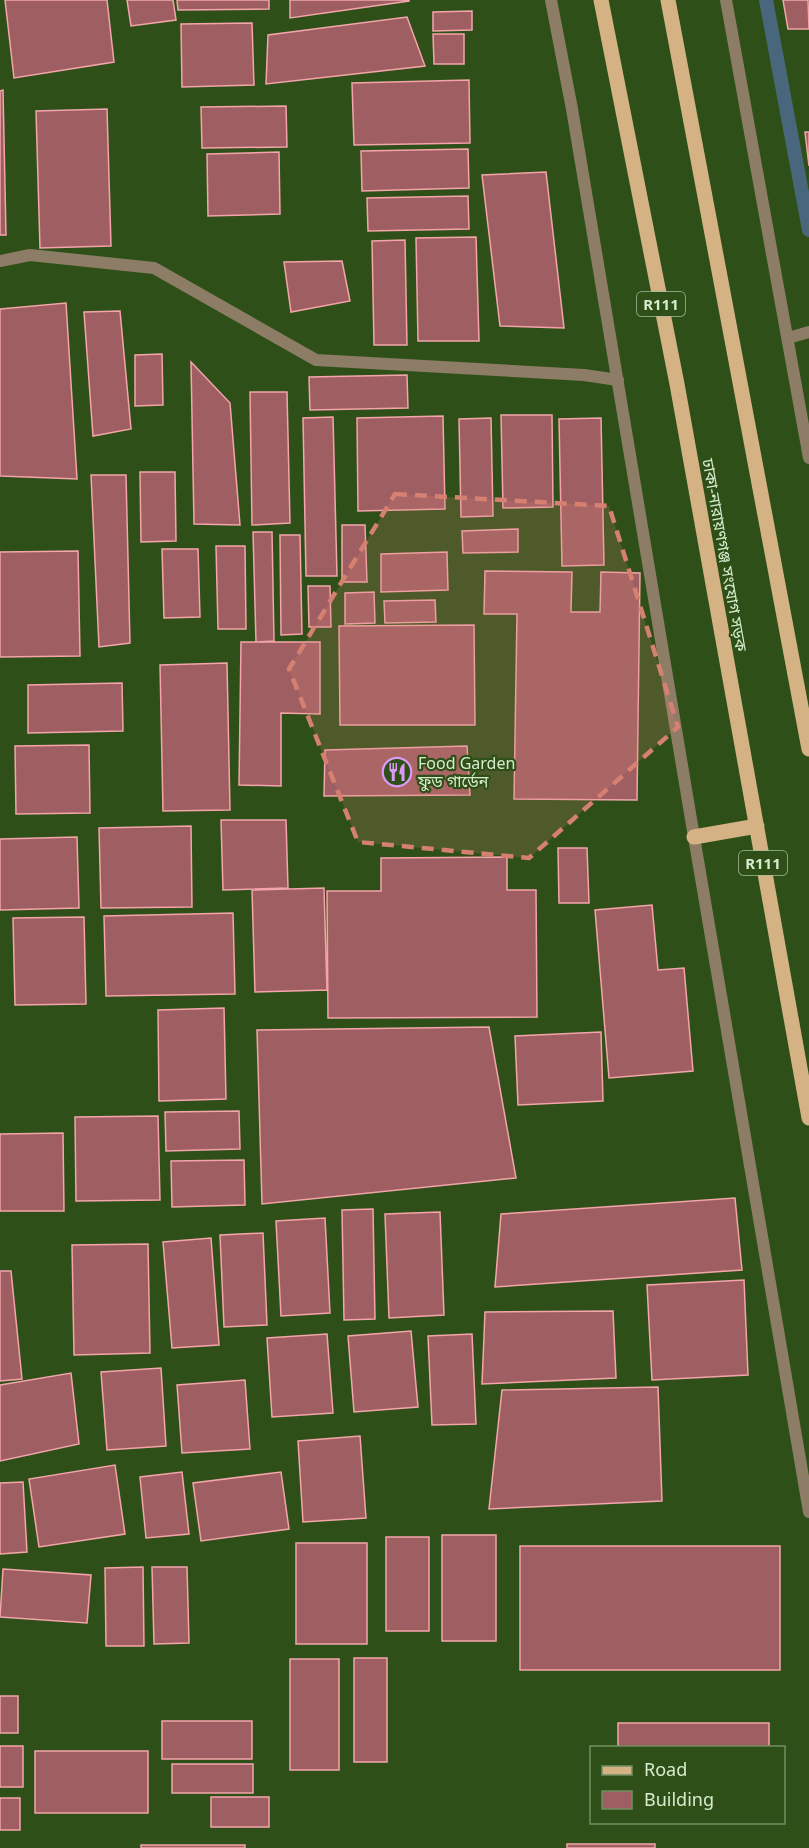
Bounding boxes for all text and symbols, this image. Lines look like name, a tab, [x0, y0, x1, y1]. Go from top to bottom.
road number: R111	[637, 292, 685, 316]
street label: ঢাকা-নারায়ণগঞ্জ সংযোগ সড়ক	[697, 456, 753, 654]
place label: Food Garden ফুড গার্ডেন	[417, 752, 515, 792]
restaurant icon: Food Garden ফুড গার্ডেন	[381, 756, 413, 788]
road number: R111	[739, 851, 787, 875]
legend	[590, 1746, 785, 1824]
text: Road	[644, 1757, 687, 1781]
text: Building	[644, 1787, 714, 1811]

